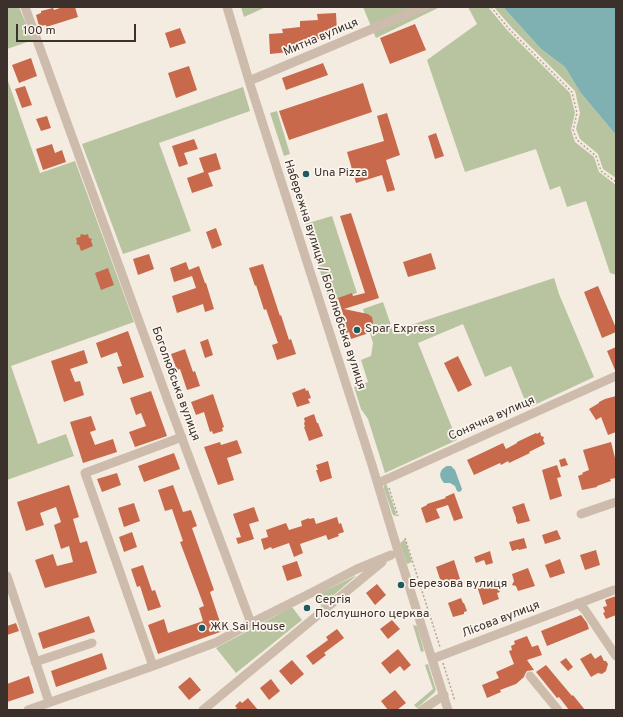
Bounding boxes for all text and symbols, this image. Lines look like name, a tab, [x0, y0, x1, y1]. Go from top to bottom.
scale bar	[18, 16, 138, 42]
street label: Митна вулиця	[281, 16, 361, 60]
text: 100 m	[23, 23, 56, 39]
street label: Набережна вулиця / Боголюбська вулиця	[280, 158, 368, 392]
place label: Una Pizza	[314, 167, 367, 181]
marker: Una Pizza	[301, 169, 311, 179]
place label: Spar Express	[365, 323, 435, 337]
street label: Боголюбська вулиця	[148, 325, 202, 443]
marker: Spar Express	[352, 325, 362, 335]
street label: Сонячна вулиця	[447, 394, 537, 444]
place label: Березова вулиця	[409, 578, 507, 592]
marker: Березова вулиця	[396, 580, 406, 590]
place label: Сергія Послушного церква	[315, 594, 429, 622]
street label: Лісова вулиця	[460, 599, 542, 641]
marker: Сергія Послушного церква	[302, 603, 312, 613]
place label: ЖК Sai House	[210, 621, 285, 635]
marker: ЖК Sai House	[197, 623, 207, 633]

